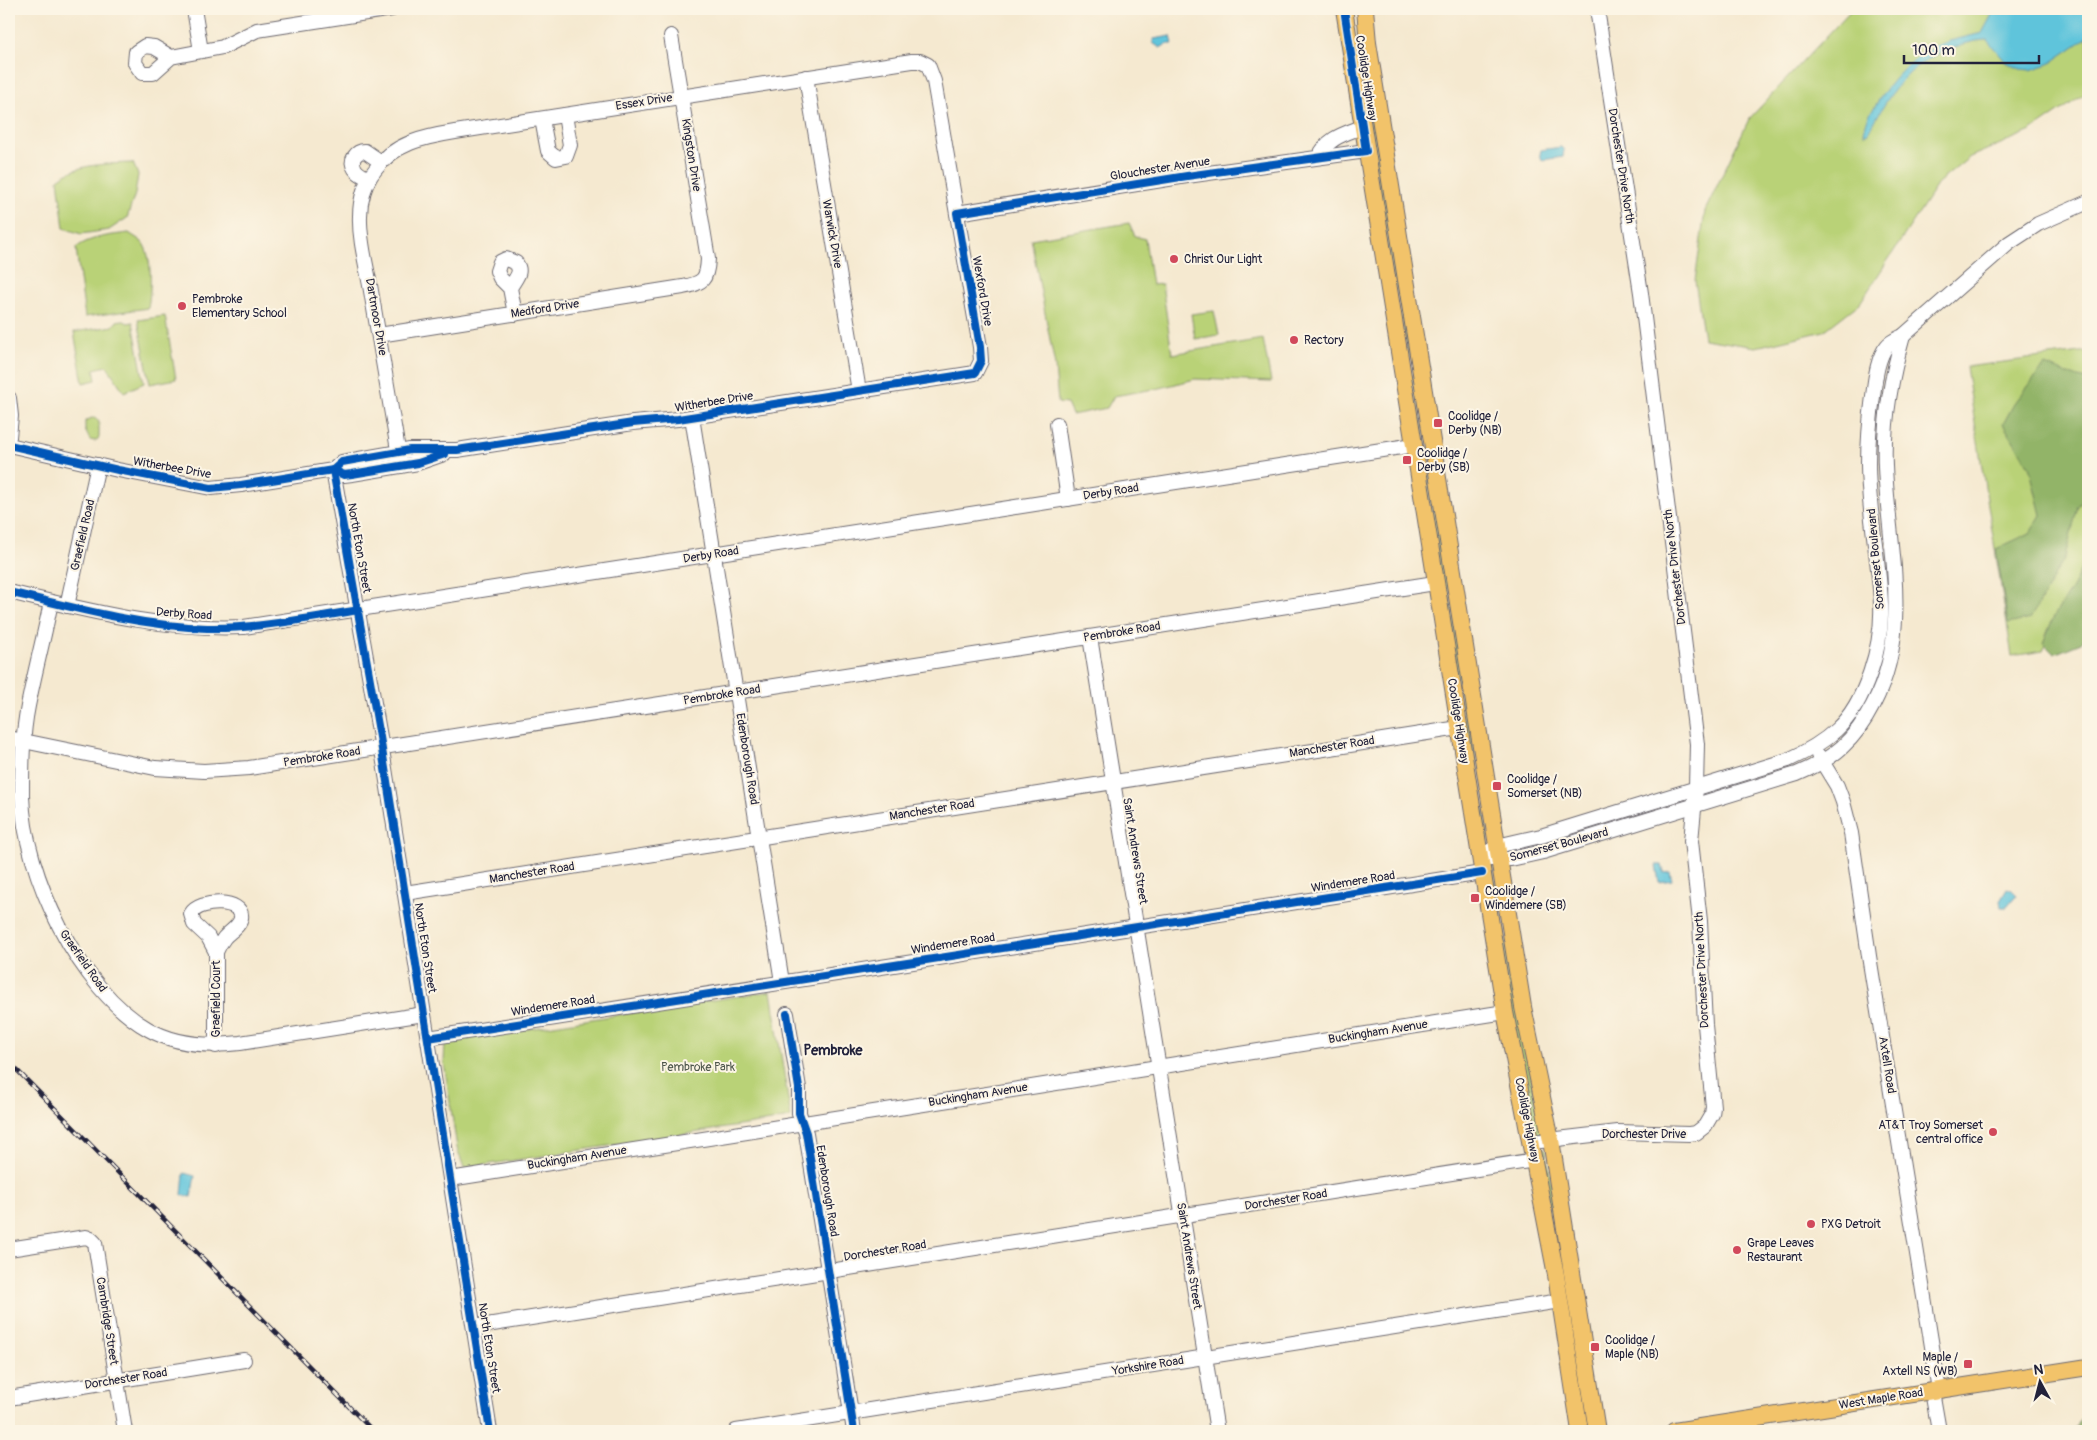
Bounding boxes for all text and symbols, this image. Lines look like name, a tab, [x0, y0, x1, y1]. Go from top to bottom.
scale bar	[1904, 32, 2040, 64]
street label: Coolidge Highway	[1352, 34, 1380, 122]
text: 100 m	[1912, 41, 1955, 60]
street label: Essex Drive	[615, 90, 673, 114]
street label: Dorchester Drive North	[1604, 107, 1638, 225]
street label: Kingston Drive	[678, 117, 704, 193]
street label: Glouchester Avenue	[1109, 154, 1211, 184]
street label: Warwick Drive	[819, 198, 845, 270]
place label: Christ Our Light	[1184, 252, 1262, 267]
marker: Christ Our Light	[1168, 253, 1180, 265]
street label: Wexford Drive	[968, 255, 996, 327]
street label: Dartmoor Drive	[362, 277, 390, 357]
place label: Pembroke Elementary School	[192, 292, 287, 321]
street label: Medford Drive	[510, 296, 580, 322]
marker: Pembroke Elementary School	[176, 300, 188, 312]
place label: Rectory	[1304, 333, 1344, 348]
marker: Rectory	[1288, 334, 1300, 346]
street label: Witherbee Drive	[674, 388, 754, 416]
place label: Coolidge / Derby (NB)	[1448, 409, 1502, 438]
marker: Coolidge / Derby (NB)	[1432, 417, 1444, 429]
place label: Coolidge / Derby (SB)	[1417, 446, 1470, 475]
street label: Witherbee Drive	[132, 454, 212, 482]
marker: Coolidge / Derby (SB)	[1401, 454, 1413, 466]
street label: Derby Road	[1082, 480, 1140, 504]
street label: Graefield Road	[67, 498, 99, 572]
street label: North Eton Street	[344, 502, 374, 594]
street label: Dorchester Drive North	[1660, 508, 1690, 626]
street label: Somerset Boulevard	[1864, 508, 1888, 610]
street label: Derby Road	[682, 543, 740, 567]
street label: Derby Road	[155, 605, 213, 623]
street label: Pembroke Road	[1082, 618, 1162, 645]
street label: Coolidge Highway	[1444, 677, 1472, 765]
street label: Pembroke Road	[682, 681, 762, 708]
street label: Edenborough Road	[732, 712, 762, 806]
street label: Manchester Road	[1288, 733, 1376, 761]
street label: Pembroke Road	[282, 743, 362, 770]
place label: Coolidge / Somerset (NB)	[1507, 772, 1583, 801]
marker: Coolidge / Somerset (NB)	[1491, 780, 1503, 792]
street label: Manchester Road	[888, 796, 976, 824]
street label: Saint Andrews Street	[1119, 797, 1151, 906]
street label: Somerset Boulevard	[1508, 825, 1610, 865]
street label: Manchester Road	[488, 859, 576, 887]
street label: Windemere Road	[1310, 868, 1396, 896]
place label: Coolidge / Windemere (SB)	[1485, 884, 1567, 913]
marker: Coolidge / Windemere (SB)	[1469, 892, 1481, 904]
street label: North Eton Street	[410, 902, 440, 994]
street label: Dorchester Drive North	[1691, 911, 1713, 1029]
street label: Graefield Road	[56, 927, 110, 995]
street label: Windemere Road	[910, 930, 996, 958]
street label: Graefield Court	[209, 960, 224, 1038]
street label: Windemere Road	[510, 992, 596, 1020]
street label: Buckingham Avenue	[1327, 1017, 1429, 1047]
street label: Axtell Road	[1875, 1035, 1899, 1095]
district label: Pembroke	[804, 1042, 863, 1059]
park label: Pembroke Park	[661, 1060, 735, 1075]
street label: Coolidge Highway	[1511, 1076, 1543, 1164]
street label: Buckingham Avenue	[927, 1080, 1029, 1110]
place label: AT&T Troy Somerset central office	[1878, 1118, 1983, 1147]
marker: AT&T Troy Somerset central office	[1987, 1126, 1999, 1138]
street label: Dorchester Drive	[1602, 1127, 1686, 1142]
street label: Buckingham Avenue	[526, 1143, 628, 1173]
street label: Edenborough Road	[812, 1144, 842, 1238]
street label: Dorchester Road	[1243, 1186, 1329, 1214]
street label: Saint Andrews Street	[1173, 1202, 1205, 1311]
place label: PXG Detroit	[1821, 1217, 1881, 1232]
marker: PXG Detroit	[1805, 1218, 1817, 1230]
place label: Grape Leaves Restaurant	[1747, 1236, 1815, 1265]
street label: Dorchester Road	[842, 1237, 928, 1265]
marker: Grape Leaves Restaurant	[1731, 1244, 1743, 1256]
street label: Cambridge Street	[93, 1276, 121, 1366]
street label: North Eton Street	[474, 1302, 504, 1394]
place label: Coolidge / Maple (NB)	[1605, 1333, 1659, 1362]
marker: Coolidge / Maple (NB)	[1589, 1341, 1601, 1353]
place label: Maple / Axtell NS (WB)	[1882, 1350, 1958, 1379]
street label: Yorkshire Road	[1110, 1353, 1185, 1379]
marker: Maple / Axtell NS (WB)	[1962, 1358, 1974, 1370]
north arrow	[2014, 1358, 2064, 1408]
text: N	[2033, 1361, 2044, 1379]
street label: Dorchester Road	[83, 1365, 169, 1393]
street label: West Maple Road	[1838, 1385, 1924, 1413]

